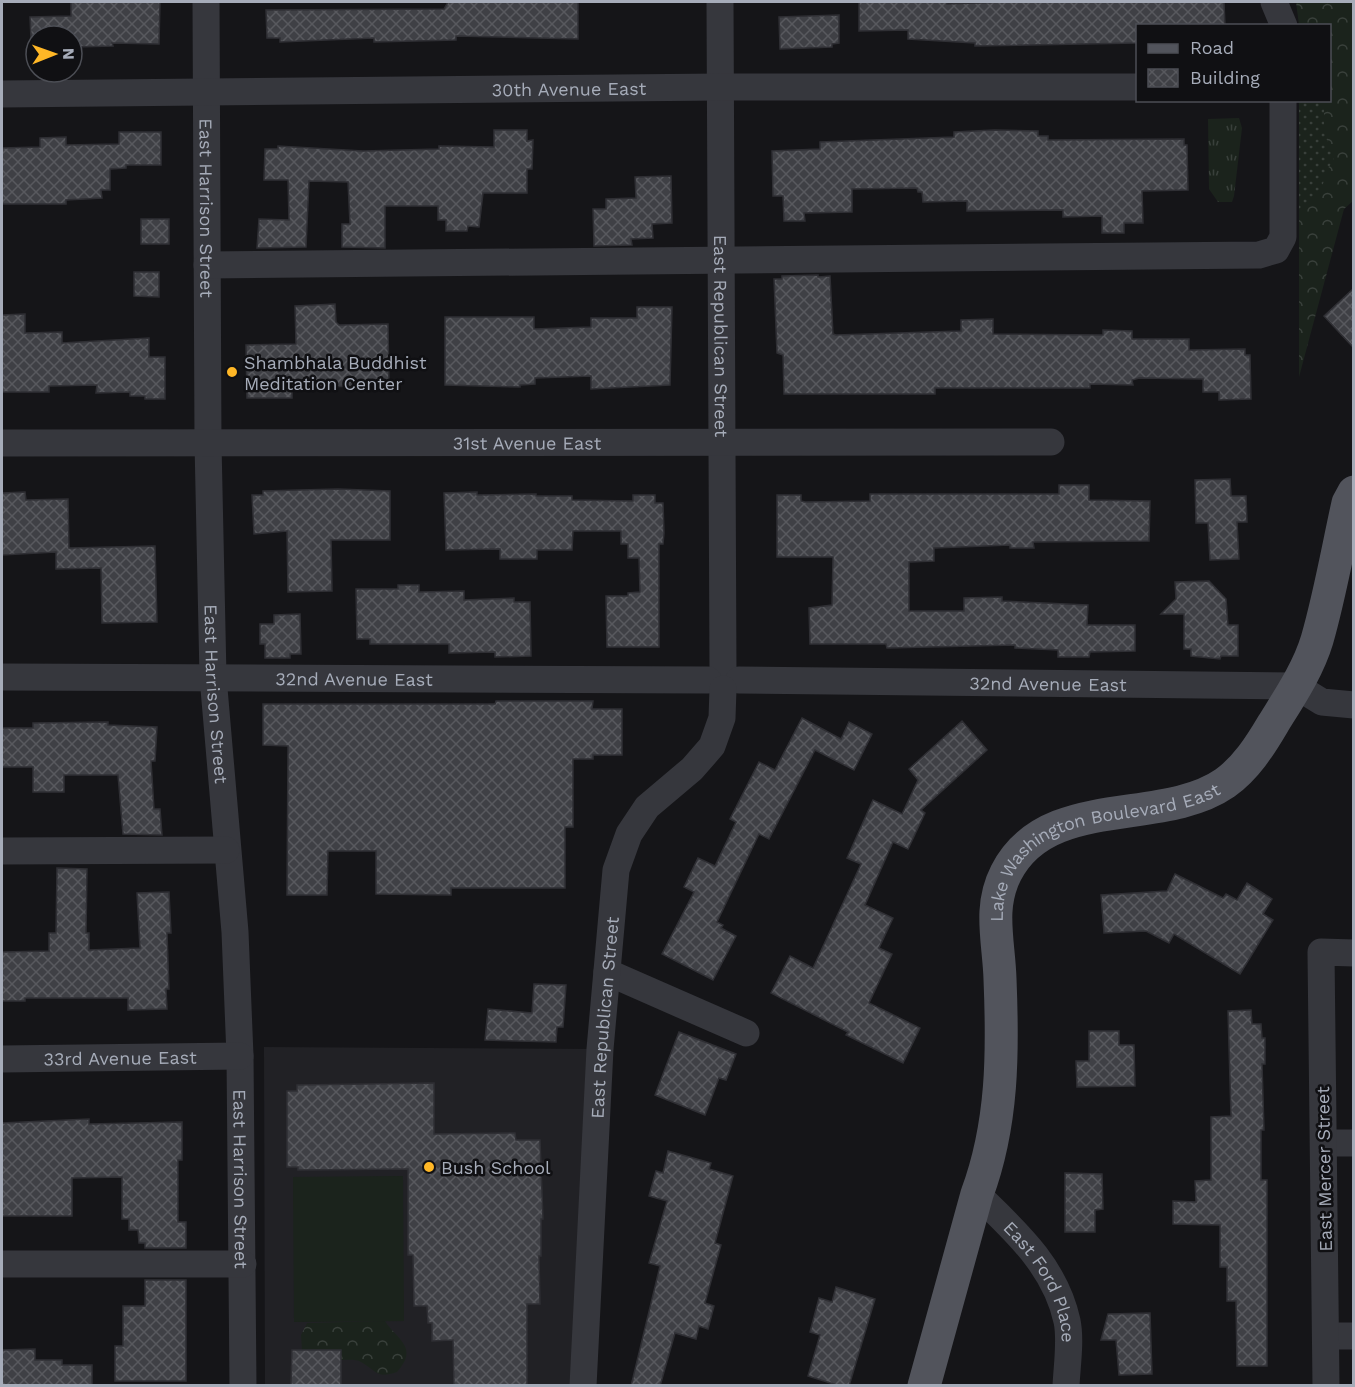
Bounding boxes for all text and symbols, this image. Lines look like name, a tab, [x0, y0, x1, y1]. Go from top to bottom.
north arrow	[24, 24, 84, 84]
legend	[1136, 24, 1331, 102]
text: Road	[1190, 37, 1234, 58]
text: N	[59, 48, 78, 60]
text: Building	[1190, 67, 1260, 88]
street label: 30th Avenue East	[492, 77, 647, 100]
street label: East Harrison Street	[196, 118, 218, 298]
street label: East Republican Street	[711, 235, 732, 438]
place label: Shambhala Buddhist Meditation Center	[244, 352, 427, 394]
marker: Shambhala Buddhist Meditation Center	[225, 365, 239, 379]
street label: 31st Avenue East	[453, 432, 602, 453]
street label: East Harrison Street	[201, 604, 233, 785]
street label: 32nd Avenue East	[275, 668, 433, 689]
street label: 32nd Avenue East	[969, 672, 1127, 695]
street label: Lake Washington Boulevard East	[985, 778, 1224, 922]
street label: East Republican Street	[586, 915, 622, 1119]
street label: 33rd Avenue East	[43, 1046, 197, 1069]
street label: East Mercer Street	[1312, 1086, 1336, 1252]
street label: East Harrison Street	[230, 1089, 252, 1269]
place label: Bush School	[441, 1157, 551, 1178]
marker: Bush School	[422, 1160, 436, 1174]
street label: East Ford Place	[1000, 1216, 1079, 1343]

